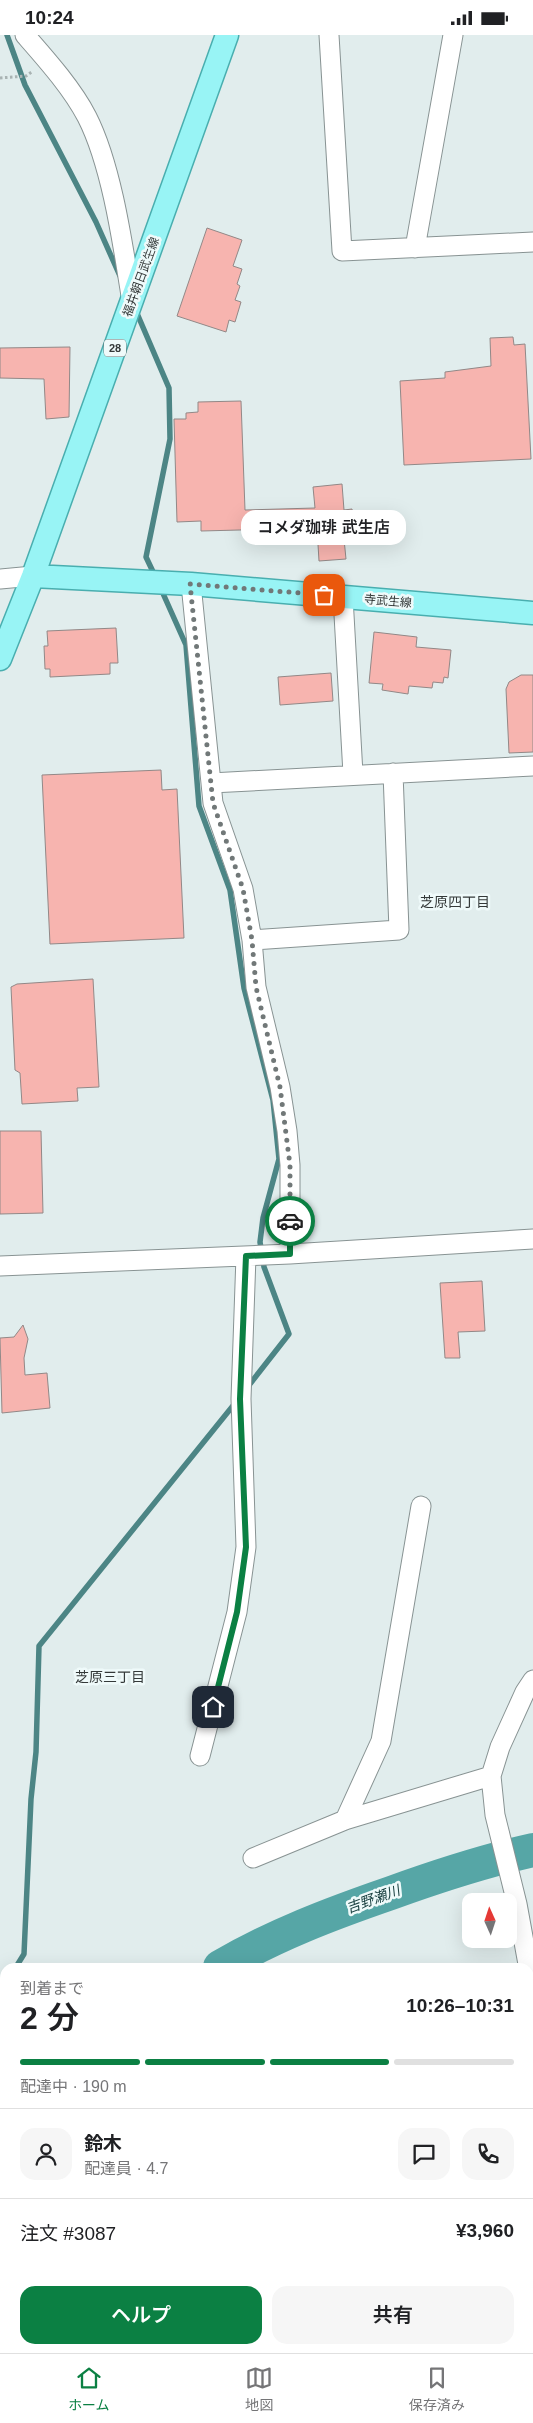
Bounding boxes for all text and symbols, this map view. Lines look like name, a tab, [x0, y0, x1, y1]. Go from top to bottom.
text: 10:24	[25, 7, 74, 28]
street label: 福井朝日武生線	[120, 235, 162, 319]
road number: 28	[104, 339, 126, 357]
callout: コメダ珈琲 武生店	[242, 510, 406, 545]
text: コメダ珈琲 武生店	[257, 519, 390, 536]
pin	[303, 574, 345, 616]
icon: bag	[310, 581, 338, 609]
street label: 寺武生線	[363, 592, 413, 610]
district label: 芝原四丁目	[420, 894, 490, 910]
courier	[265, 1196, 315, 1246]
icon: car	[276, 1207, 304, 1235]
district label: 芝原三丁目	[75, 1669, 145, 1685]
pin	[192, 1686, 234, 1728]
icon: home	[199, 1693, 227, 1721]
water label: 吉野瀬川	[344, 1881, 404, 1916]
north arrow	[462, 1893, 518, 1947]
map controls	[462, 1893, 517, 1948]
text: 到着まで	[20, 1980, 84, 1997]
text: 10:26–10:31	[406, 1995, 514, 2016]
text: 2 分	[20, 2000, 79, 2036]
text: 配達中 · 190 m	[20, 2078, 127, 2095]
button: person	[20, 2128, 72, 2180]
button: chat	[398, 2128, 450, 2180]
button: phone	[462, 2128, 514, 2180]
text: 鈴木	[84, 2133, 122, 2154]
text: 配達員 · 4.7	[84, 2160, 168, 2177]
text: ¥3,960	[456, 2220, 514, 2241]
text: 注文 #3087	[20, 2223, 116, 2244]
button: ヘルプ	[20, 2286, 262, 2344]
button: 共有	[272, 2286, 514, 2344]
tab: ホーム	[68, 2364, 109, 2414]
tab: 地図	[245, 2364, 273, 2414]
tab: 保存済み	[409, 2364, 465, 2414]

